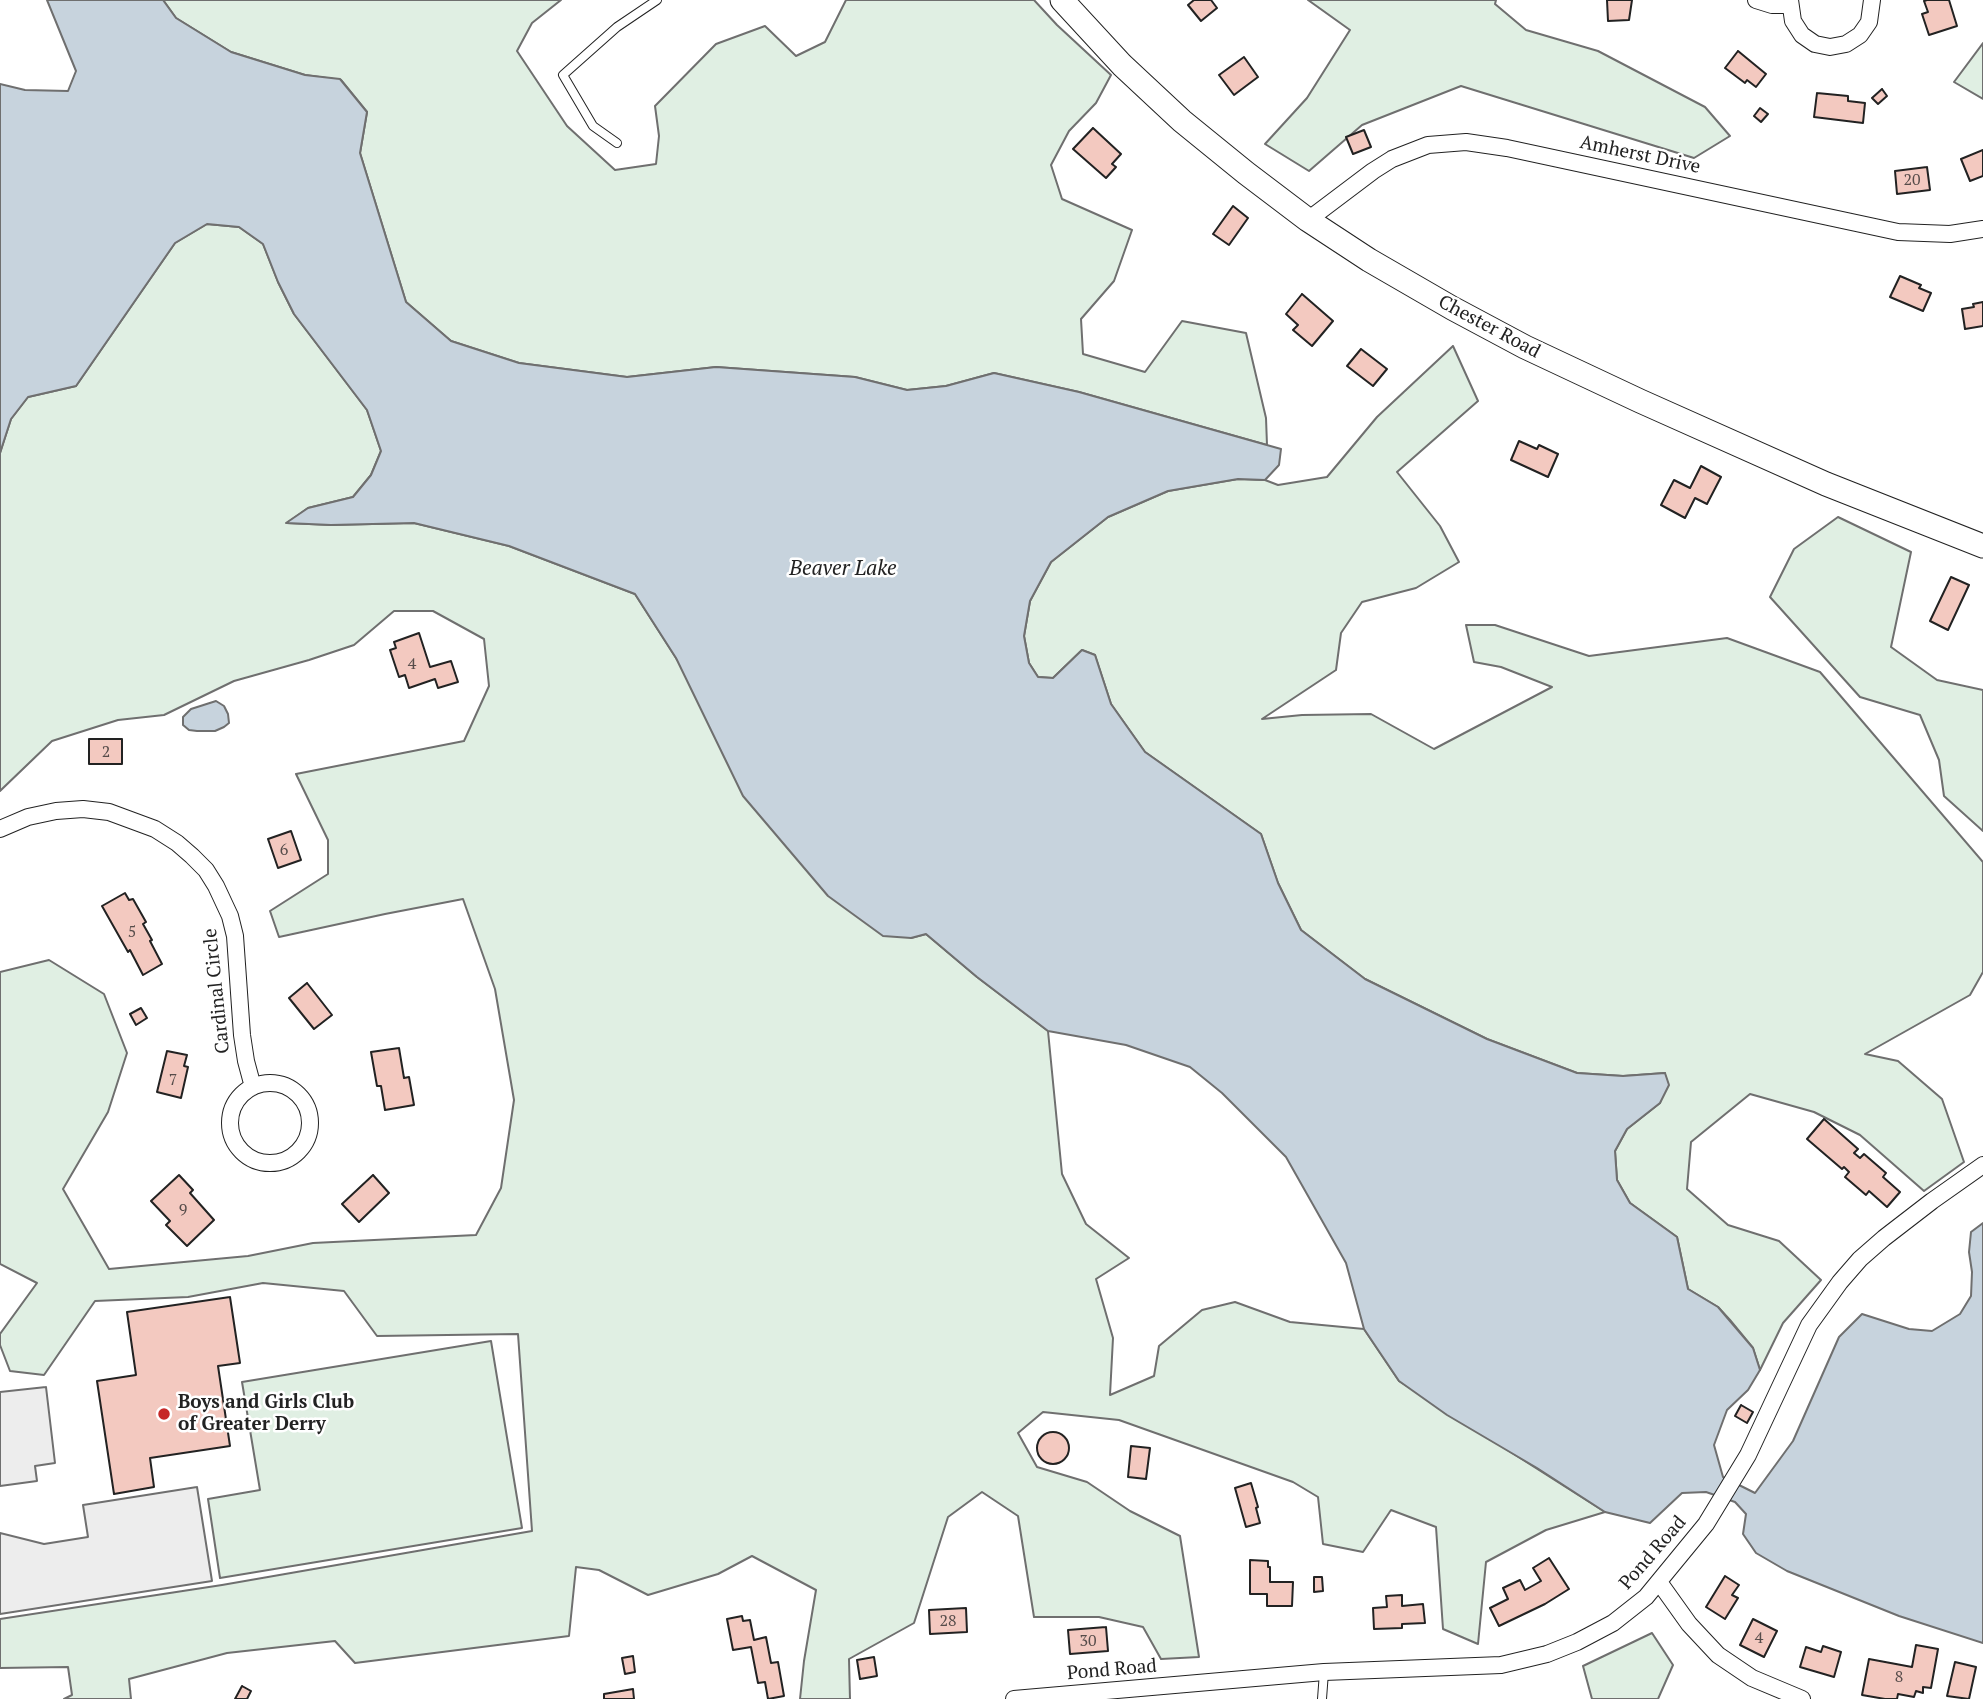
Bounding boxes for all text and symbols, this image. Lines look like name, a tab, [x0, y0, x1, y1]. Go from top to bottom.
street label: Amherst Drive	[1578, 131, 1702, 179]
house number: 20	[1903, 170, 1921, 190]
street label: Chester Road	[1434, 291, 1544, 363]
water label: Beaver Lake	[789, 556, 897, 582]
house number: 4	[408, 654, 416, 674]
house number: 2	[102, 742, 110, 762]
house number: 6	[280, 840, 288, 860]
house number: 5	[128, 922, 136, 942]
street label: Cardinal Circle	[199, 927, 235, 1055]
house number: 7	[169, 1070, 177, 1090]
house number: 9	[179, 1200, 187, 1220]
place label: Boys and Girls Club of Greater Derry	[178, 1392, 354, 1436]
marker: Boys and Girls Club of Greater Derry	[156, 1406, 172, 1422]
street label: Pond Road	[1615, 1512, 1691, 1594]
house number: 28	[939, 1611, 957, 1631]
house number: 4	[1755, 1628, 1763, 1648]
house number: 30	[1079, 1631, 1097, 1651]
street label: Pond Road	[1066, 1655, 1158, 1685]
house number: 8	[1895, 1667, 1903, 1687]

